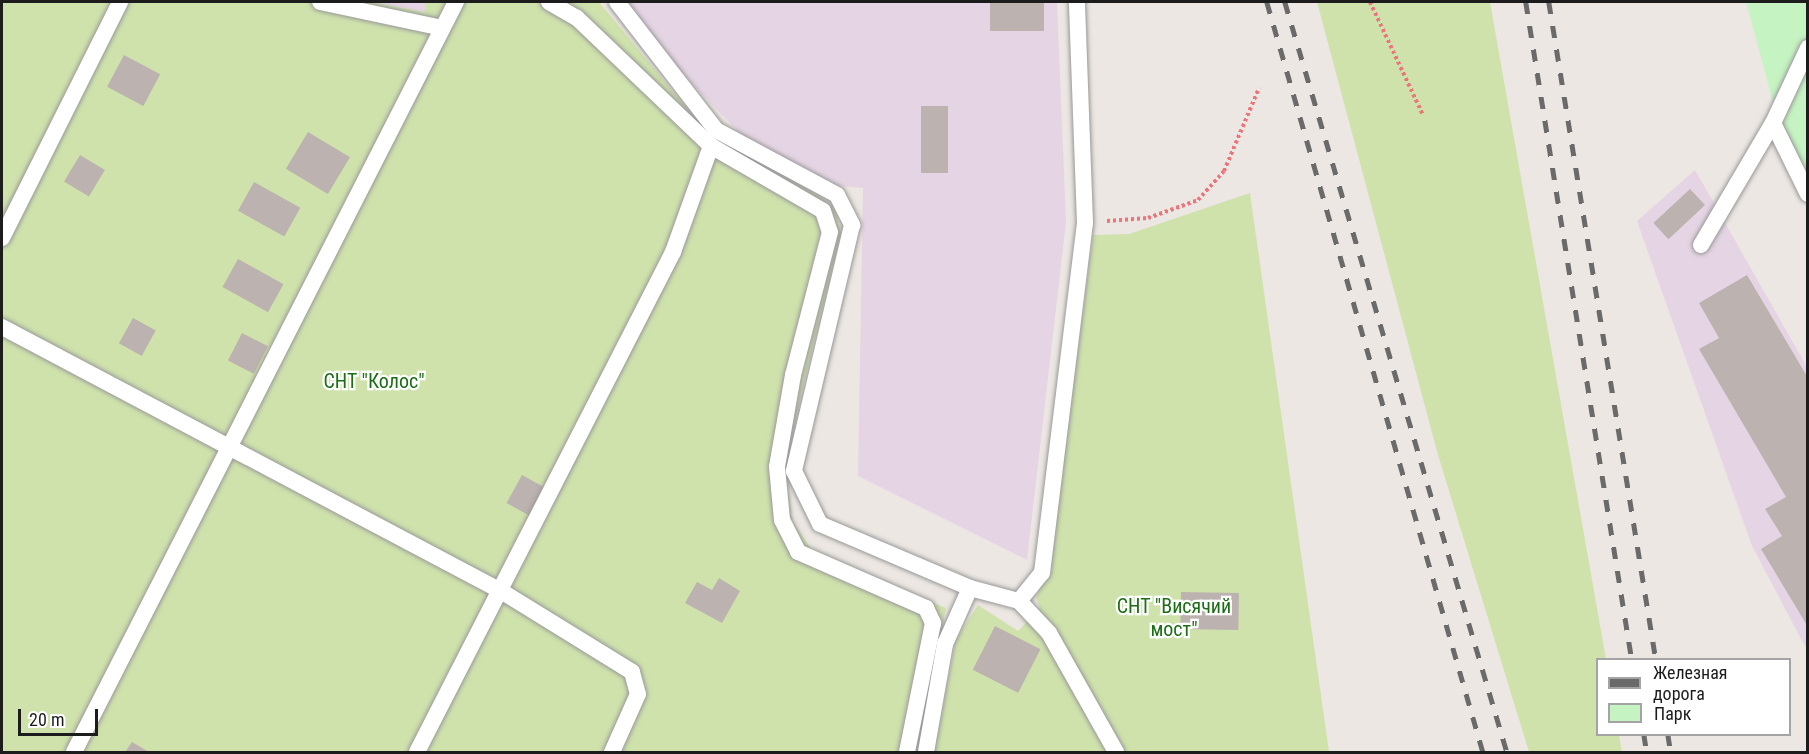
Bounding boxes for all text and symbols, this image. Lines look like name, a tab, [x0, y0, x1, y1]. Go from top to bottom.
park label: СНТ "Колос"	[323, 369, 425, 393]
park label: СНТ "Висячий мост"	[1117, 595, 1231, 642]
legend	[1596, 658, 1791, 736]
text: Железная дорога	[1653, 662, 1728, 704]
scale bar	[21, 697, 100, 735]
text: Парк	[1654, 703, 1691, 724]
text: 20 m	[29, 709, 64, 730]

